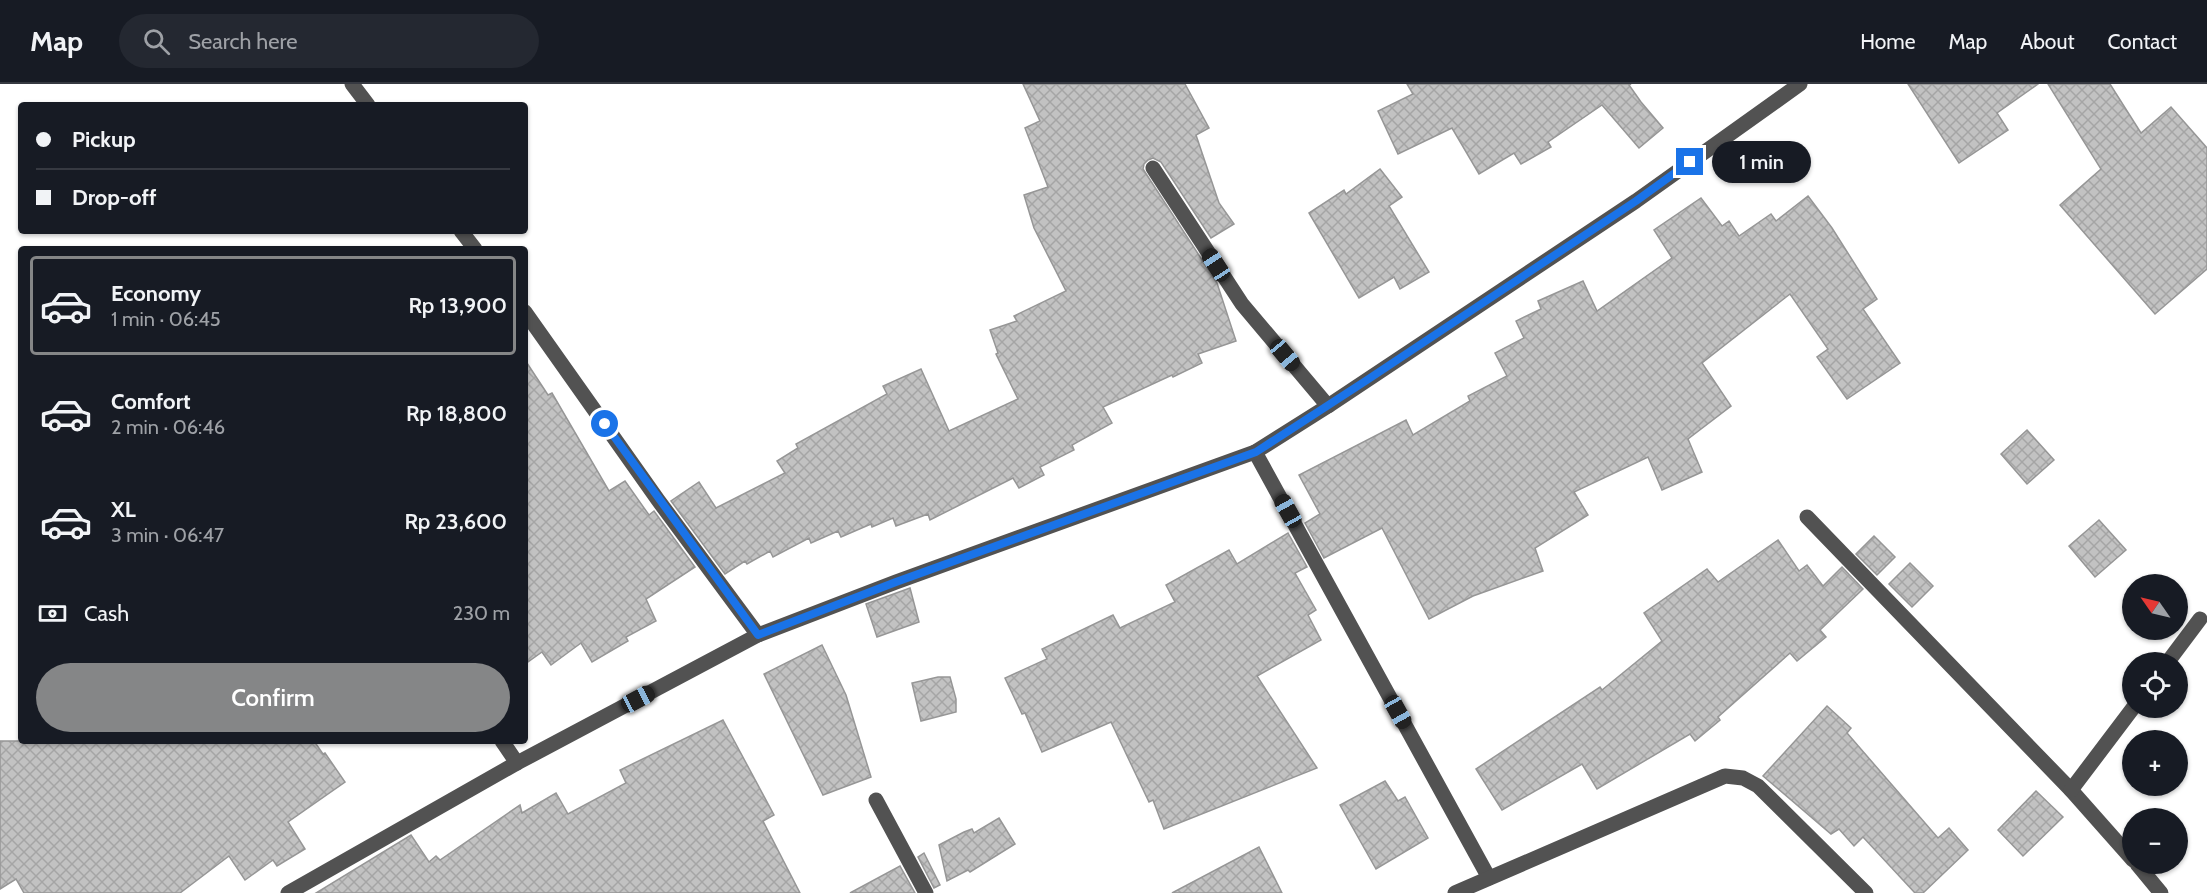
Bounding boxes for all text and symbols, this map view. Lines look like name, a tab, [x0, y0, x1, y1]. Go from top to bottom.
search box	[119, 14, 539, 68]
text: Map	[30, 24, 83, 58]
icon: search	[140, 25, 173, 58]
text: Search here	[188, 28, 297, 55]
text: Home	[1860, 29, 1916, 54]
text: Map	[1949, 29, 1987, 54]
text: About	[2020, 29, 2074, 54]
text: Contact	[2107, 29, 2177, 54]
text: Pickup	[72, 126, 136, 153]
callout: 1 min	[1711, 141, 1810, 183]
route end	[1676, 148, 1703, 175]
text: 1 min	[1739, 150, 1784, 174]
text: Drop-off	[72, 184, 156, 211]
car	[1199, 245, 1233, 285]
icon: car	[39, 279, 93, 333]
text: Economy	[111, 280, 201, 307]
text: Rp 13,900	[408, 292, 507, 319]
text: 1 min · 06:45	[111, 307, 221, 331]
car	[1267, 335, 1303, 375]
icon: car	[39, 387, 93, 441]
text: Comfort	[111, 388, 190, 415]
text: Rp 18,800	[406, 400, 507, 427]
route start	[591, 410, 618, 437]
text: 2 min · 06:46	[111, 415, 225, 439]
car	[1271, 491, 1305, 531]
icon: car	[39, 495, 93, 549]
text: XL	[111, 496, 136, 523]
text: Rp 23,600	[404, 508, 507, 535]
text: 3 min · 06:47	[111, 523, 224, 547]
north arrow	[2122, 574, 2188, 640]
map controls	[2122, 574, 2188, 874]
icon: cash	[36, 597, 69, 630]
text: Cash	[84, 600, 129, 627]
text: 230 m	[453, 601, 510, 625]
button: locate	[2122, 652, 2188, 718]
button: Confirm	[36, 663, 510, 732]
car	[618, 683, 658, 715]
car	[1381, 692, 1415, 732]
button: +	[2122, 730, 2188, 796]
button: −	[2122, 808, 2188, 874]

